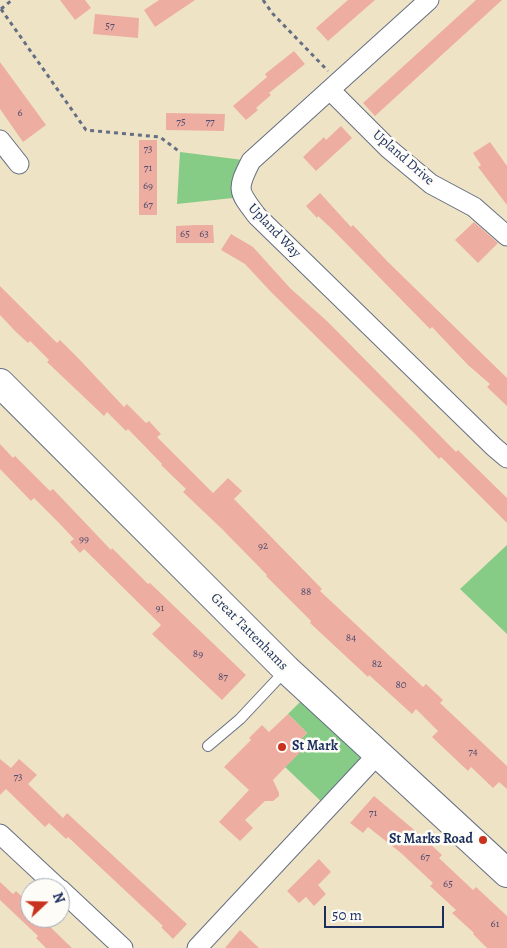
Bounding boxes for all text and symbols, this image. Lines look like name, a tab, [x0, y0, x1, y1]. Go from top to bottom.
house number: 57	[105, 19, 115, 33]
house number: 6	[17, 106, 23, 120]
house number: 75	[176, 115, 186, 129]
house number: 77	[205, 115, 215, 129]
street label: Upland Drive	[369, 127, 437, 189]
house number: 73	[143, 142, 153, 156]
house number: 71	[144, 161, 152, 175]
house number: 69	[143, 179, 153, 193]
house number: 67	[143, 198, 153, 212]
street label: Upland Way	[244, 200, 304, 262]
house number: 65	[180, 227, 190, 241]
house number: 63	[199, 227, 209, 241]
house number: 99	[79, 532, 89, 546]
house number: 92	[258, 539, 268, 553]
house number: 88	[301, 585, 311, 599]
street label: Great Tattenhams	[207, 590, 291, 674]
house number: 91	[156, 601, 164, 615]
house number: 84	[346, 631, 356, 645]
house number: 89	[193, 647, 203, 661]
house number: 82	[372, 657, 382, 671]
house number: 87	[218, 670, 228, 684]
house number: 80	[395, 678, 407, 692]
place label: St Mark	[292, 739, 338, 755]
marker: St Mark	[276, 741, 288, 753]
house number: 74	[468, 745, 478, 759]
house number: 73	[13, 770, 23, 784]
house number: 71	[369, 806, 377, 820]
place label: St Marks Road	[389, 832, 473, 848]
marker: St Marks Road	[477, 834, 489, 846]
house number: 67	[420, 850, 430, 864]
house number: 65	[443, 877, 453, 891]
north arrow	[20, 878, 70, 928]
text: N	[48, 890, 69, 906]
scale bar	[327, 896, 447, 928]
text: 50 m	[332, 905, 362, 925]
house number: 61	[491, 917, 499, 931]

